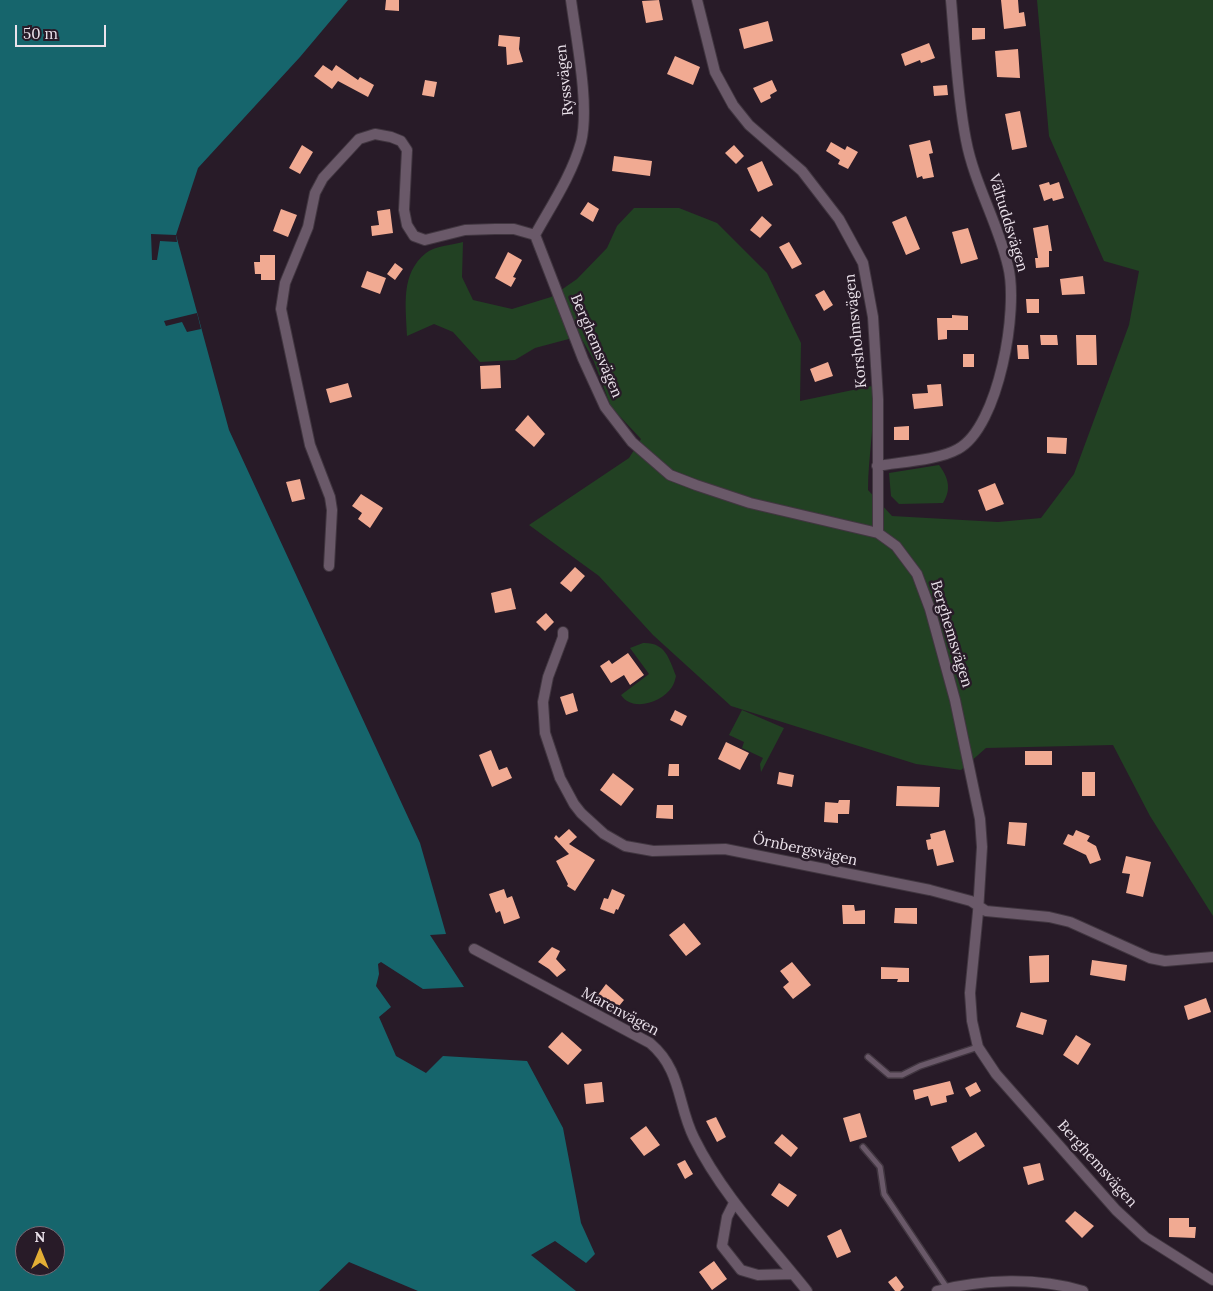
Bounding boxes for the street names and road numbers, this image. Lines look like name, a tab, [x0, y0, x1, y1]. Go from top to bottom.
street label: Ryssvägen	[552, 43, 578, 117]
street label: Vältuddsvägen	[985, 172, 1031, 274]
street label: Korsholmsvägen	[841, 273, 871, 389]
street label: Berghemsvägen	[566, 292, 626, 400]
street label: Berghemsvägen	[926, 578, 976, 690]
street label: Örnbergsvägen	[751, 830, 859, 870]
street label: Marenvägen	[578, 984, 662, 1040]
street label: Berghemsvägen	[1053, 1117, 1141, 1211]

